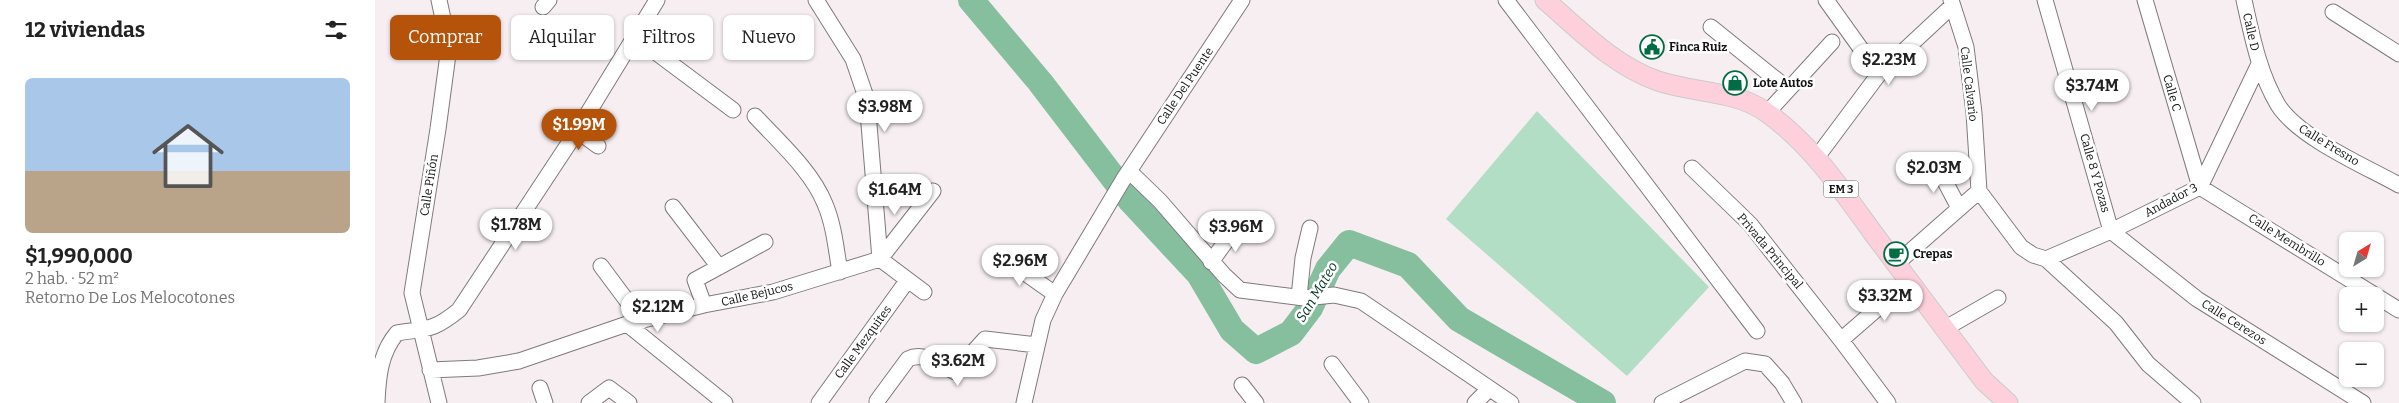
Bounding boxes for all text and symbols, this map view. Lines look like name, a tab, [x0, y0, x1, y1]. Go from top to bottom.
street label: Calle D	[2240, 12, 2262, 52]
chip: Comprar	[390, 15, 501, 60]
chip: Alquilar	[511, 15, 614, 60]
chip: Filtros	[624, 15, 713, 60]
chip: Nuevo	[723, 15, 814, 60]
icon: filters	[322, 16, 350, 44]
text: 12 viviendas	[25, 17, 145, 43]
public building icon: Finca Ruiz	[1639, 34, 1665, 60]
place label: Finca Ruiz	[1669, 40, 1727, 54]
pin: $2.23M	[1848, 44, 1930, 86]
street label: Calle Del Puente	[1154, 45, 1216, 127]
street label: Calle Calvario	[1957, 46, 1981, 122]
text: $2.23M	[1862, 50, 1916, 69]
shop icon: Lote Autos	[1722, 70, 1748, 96]
pin: $3.74M	[2051, 70, 2133, 112]
street label: Calle C	[2160, 73, 2184, 113]
place label: Lote Autos	[1753, 76, 1813, 90]
text: $3.74M	[2065, 76, 2119, 95]
pin: $3.98M	[844, 90, 926, 133]
text: $3.98M	[858, 97, 912, 116]
pin: $1.99M	[538, 108, 620, 151]
icon: home	[143, 111, 233, 201]
text: $1.99M	[553, 115, 605, 134]
street label: Calle Fresno	[2296, 121, 2362, 169]
street label: Calle 8 Y Pozas	[2077, 132, 2113, 214]
pin: $2.03M	[1893, 152, 1975, 194]
street label: Calle Piñón	[417, 153, 441, 217]
text: $2.03M	[1907, 158, 1961, 177]
pin: $1.64M	[854, 174, 936, 216]
text: $1.64M	[868, 180, 922, 199]
road number: EM 3	[1823, 180, 1859, 198]
street label: Andador 3	[2142, 180, 2200, 220]
pin: $1.78M	[475, 208, 557, 251]
pin: $3.96M	[1195, 210, 1277, 253]
street label: Privada Principal	[1734, 210, 1806, 292]
street label: Calle Membrillo	[2246, 211, 2328, 269]
text: $1.78M	[490, 215, 542, 234]
text: $3.96M	[1209, 217, 1263, 236]
north arrow	[2339, 232, 2384, 278]
map controls	[2339, 232, 2384, 387]
cafe icon: Crepas	[1883, 241, 1909, 267]
text: $1,990,000	[25, 243, 133, 269]
pin: $2.96M	[979, 244, 1061, 287]
place label: Crepas	[1913, 247, 1952, 261]
text: $2.96M	[992, 251, 1048, 270]
water label: San Mateo	[1292, 259, 1342, 325]
text: 2 hab. · 52 m²	[25, 269, 119, 288]
street label: Calle Bejucos	[720, 279, 794, 309]
pin: $3.32M	[1844, 280, 1926, 322]
text: $3.32M	[1858, 286, 1912, 305]
button: +	[2339, 287, 2384, 332]
text: Retorno De Los Melocotones	[25, 288, 235, 307]
pin: $2.12M	[617, 290, 699, 333]
street label: Calle Cerezos	[2199, 296, 2269, 348]
text: $2.12M	[632, 297, 684, 316]
street label: Calle Mezquites	[832, 302, 894, 381]
button: −	[2339, 342, 2384, 387]
pin: $3.62M	[917, 344, 999, 387]
text: $3.62M	[931, 351, 985, 370]

